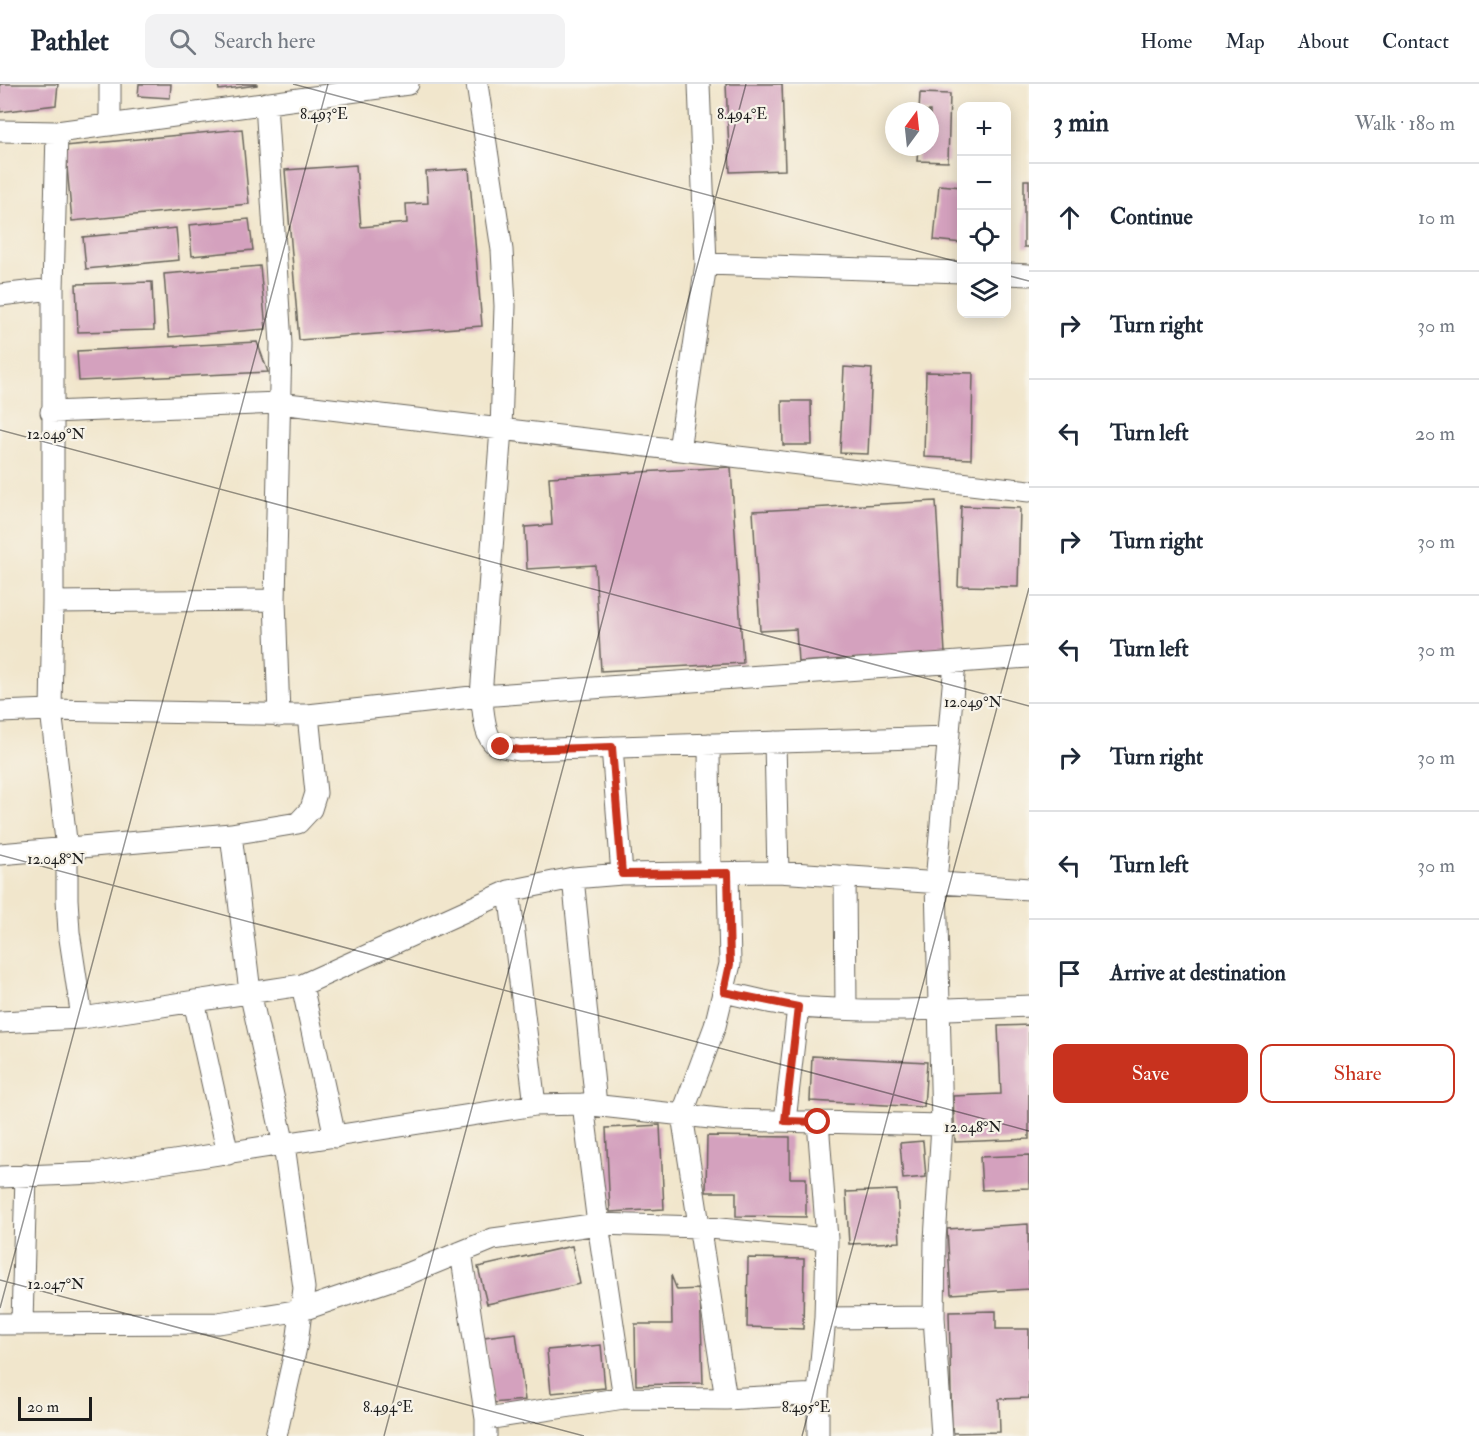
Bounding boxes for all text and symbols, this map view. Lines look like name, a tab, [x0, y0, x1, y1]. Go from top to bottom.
search box	[145, 14, 565, 68]
text: Pathlet	[30, 24, 109, 59]
icon: search	[166, 25, 199, 58]
text: Search here	[214, 27, 316, 55]
text: Home	[1140, 28, 1192, 55]
text: Map	[1225, 28, 1265, 55]
text: About	[1298, 28, 1349, 55]
text: Contact	[1382, 28, 1449, 55]
north arrow	[885, 102, 939, 156]
map controls	[957, 102, 1011, 318]
button: +	[957, 102, 1011, 156]
text: 8.493°E	[300, 105, 348, 124]
text: 8.494°E	[717, 105, 767, 124]
text: 3 min	[1053, 107, 1109, 139]
text: Walk · 180 m	[1355, 111, 1455, 136]
button: −	[957, 156, 1011, 210]
icon: ahead	[1053, 201, 1086, 234]
text: Continue	[1110, 203, 1193, 231]
text: 10 m	[1418, 205, 1455, 230]
button: locate	[957, 210, 1011, 264]
button: layers	[957, 264, 1011, 318]
icon: right	[1053, 309, 1086, 342]
text: Turn right	[1110, 311, 1203, 339]
text: 30 m	[1417, 313, 1455, 338]
icon: left	[1053, 417, 1086, 450]
text: Turn left	[1110, 419, 1189, 447]
text: 20 m	[1415, 421, 1455, 446]
text: 12.049°N	[27, 425, 86, 444]
icon: right	[1053, 525, 1086, 558]
text: Turn right	[1110, 527, 1203, 555]
text: 30 m	[1417, 529, 1455, 554]
icon: left	[1053, 633, 1086, 666]
text: Turn left	[1110, 635, 1189, 663]
text: 30 m	[1417, 637, 1455, 662]
text: 12.049°N	[944, 693, 1003, 712]
route end	[487, 733, 513, 759]
icon: right	[1053, 741, 1086, 774]
text: Turn right	[1110, 743, 1203, 771]
text: 30 m	[1417, 745, 1455, 770]
icon: left	[1053, 849, 1086, 882]
text: 12.048°N	[27, 850, 85, 869]
text: Turn left	[1110, 851, 1189, 879]
text: 30 m	[1417, 853, 1455, 878]
icon: arrive	[1053, 957, 1086, 990]
text: Arrive at destination	[1110, 959, 1286, 987]
button: Save	[1053, 1044, 1248, 1103]
button: Share	[1260, 1044, 1455, 1103]
route start	[804, 1108, 830, 1134]
text: 12.048°N	[944, 1118, 1002, 1137]
text: 12.047°N	[28, 1275, 85, 1294]
scale bar	[18, 1394, 92, 1422]
text: 20 m	[27, 1397, 59, 1417]
text: 8.494°E	[363, 1398, 413, 1417]
text: 8.495°E	[782, 1398, 831, 1417]

